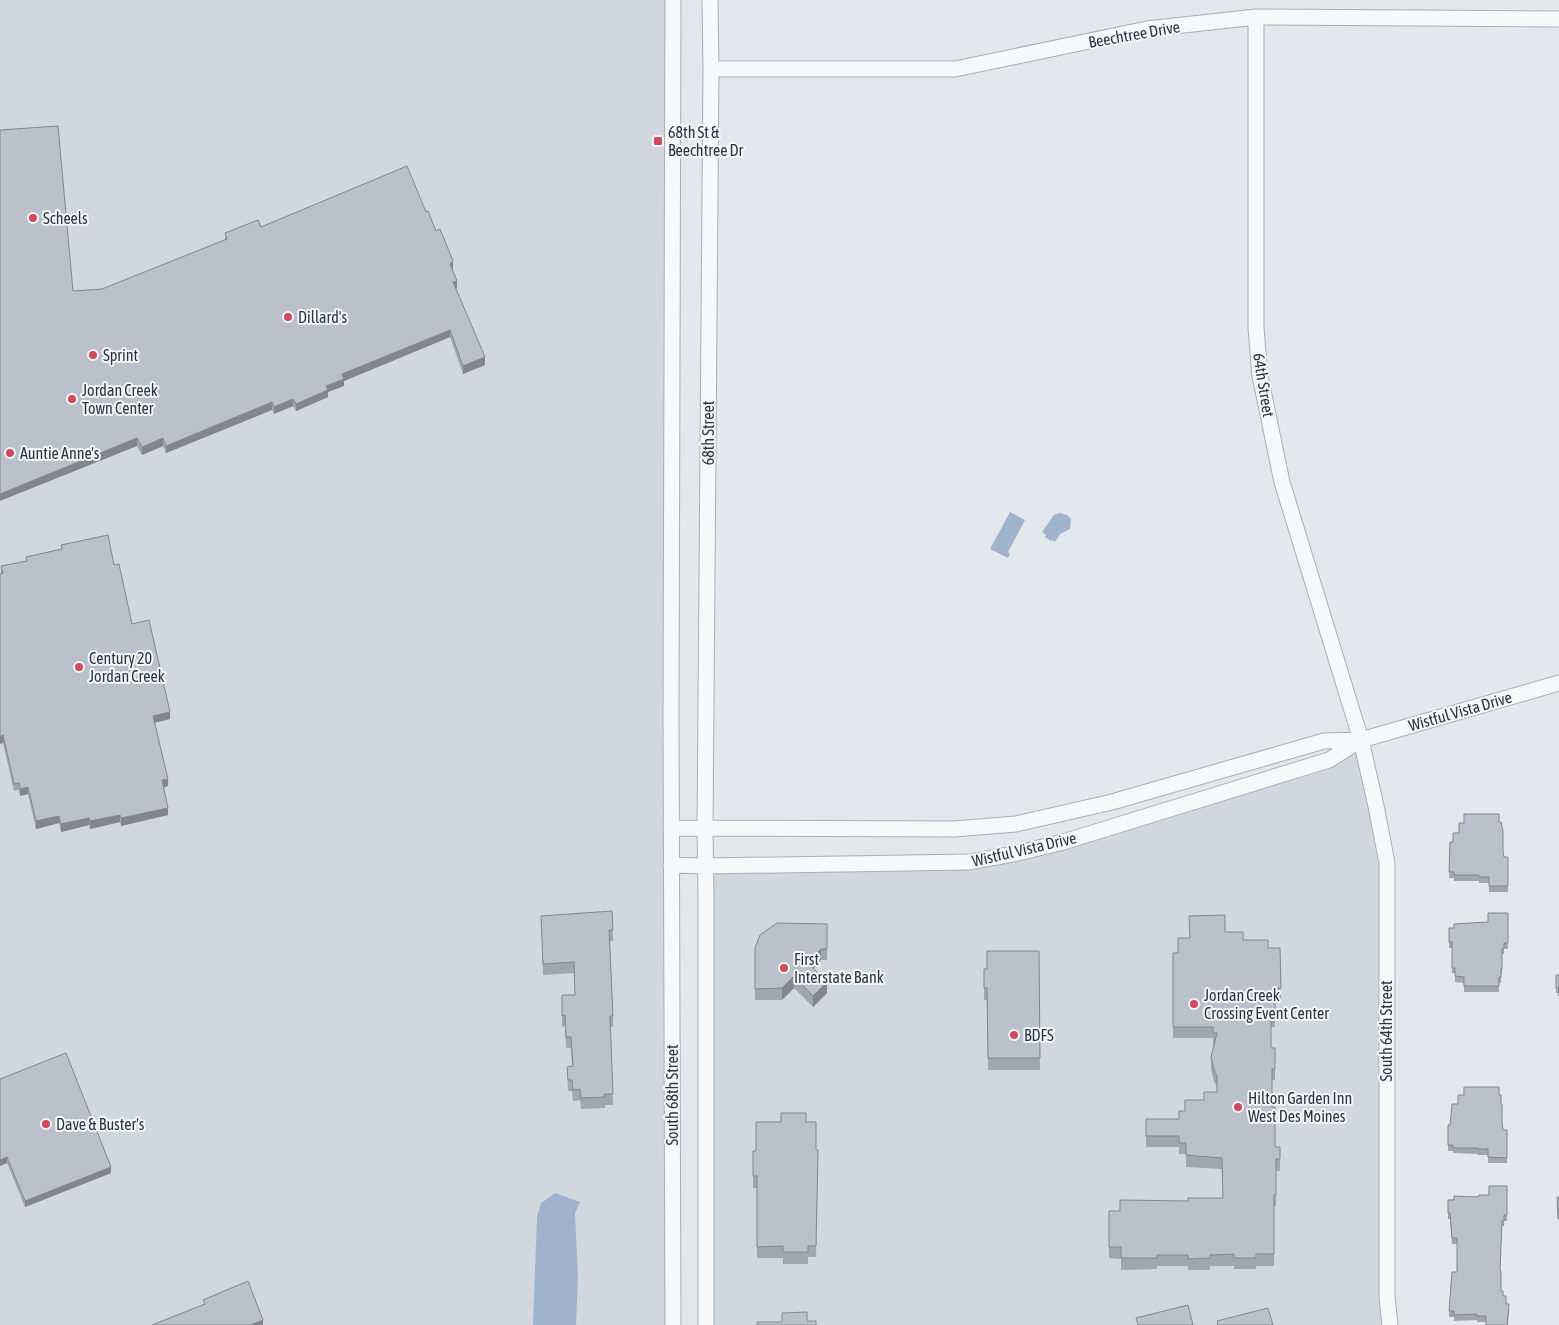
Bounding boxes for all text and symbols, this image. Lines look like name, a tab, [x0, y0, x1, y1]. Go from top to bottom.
street label: Beechtree Drive	[1087, 17, 1181, 51]
place label: 68th St & Beechtree Dr	[668, 123, 744, 159]
marker: 68th St & Beechtree Dr	[652, 135, 664, 147]
place label: Scheels	[43, 209, 88, 227]
marker: Scheels	[27, 212, 39, 224]
place label: Dillard's	[298, 308, 347, 326]
marker: Dillard's	[282, 311, 294, 323]
place label: Sprint	[103, 346, 138, 365]
marker: Sprint	[87, 349, 99, 361]
street label: 64th Street	[1250, 352, 1278, 419]
place label: Jordan Creek Town Center	[82, 381, 158, 417]
marker: Jordan Creek Town Center	[66, 393, 78, 405]
street label: 68th Street	[699, 400, 717, 465]
place label: Auntie Anne's	[20, 444, 100, 462]
marker: Auntie Anne's	[4, 447, 16, 459]
place label: Century 20 Jordan Creek	[89, 649, 165, 685]
marker: Century 20 Jordan Creek	[73, 661, 85, 673]
street label: Wistful Vista Drive	[1406, 688, 1514, 734]
street label: Wistful Vista Drive	[970, 828, 1078, 870]
place label: First Interstate Bank	[794, 950, 884, 986]
marker: First Interstate Bank	[778, 962, 790, 974]
street label: South 64th Street	[1377, 980, 1395, 1082]
place label: Jordan Creek Crossing Event Center	[1204, 986, 1329, 1023]
marker: Jordan Creek Crossing Event Center	[1188, 998, 1200, 1010]
place label: BDFS	[1024, 1026, 1054, 1044]
marker: BDFS	[1008, 1029, 1020, 1041]
street label: South 68th Street	[663, 1044, 681, 1146]
place label: Hilton Garden Inn West Des Moines	[1248, 1089, 1352, 1125]
marker: Hilton Garden Inn West Des Moines	[1232, 1101, 1244, 1113]
place label: Dave & Buster's	[56, 1115, 145, 1133]
marker: Dave & Buster's	[40, 1118, 52, 1130]

